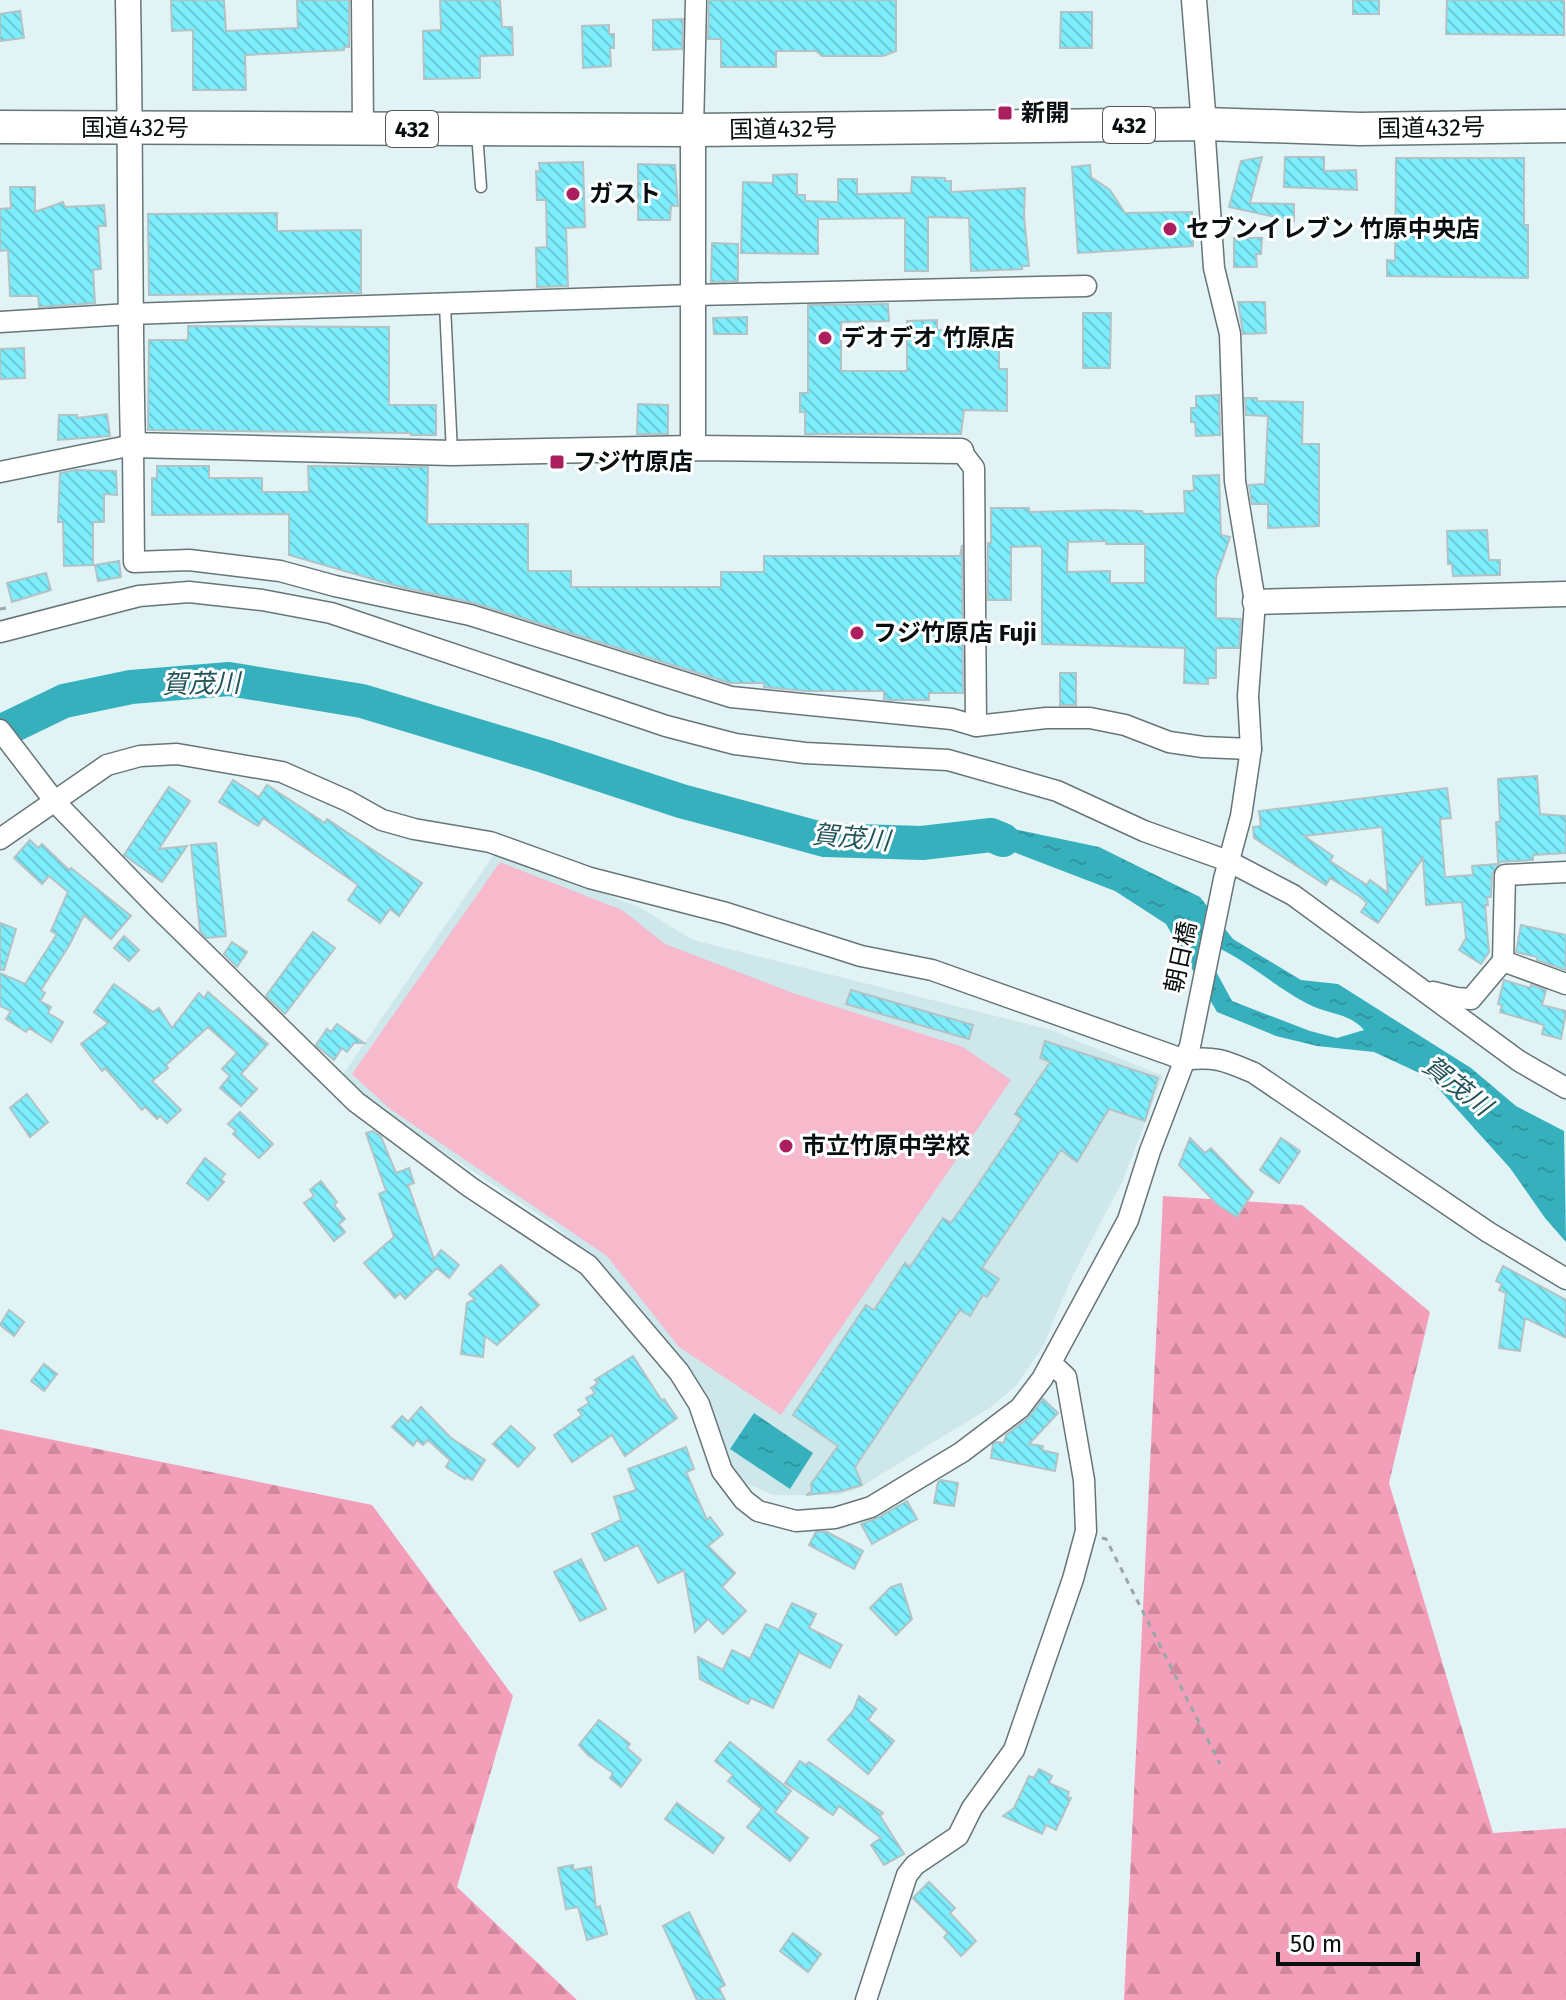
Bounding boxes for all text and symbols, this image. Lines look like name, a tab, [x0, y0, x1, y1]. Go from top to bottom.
place label: 新開	[1021, 99, 1069, 127]
marker: 新開	[996, 104, 1014, 122]
road number: 432	[1103, 107, 1155, 143]
road number: 432	[386, 111, 438, 147]
street label: 国道432号	[1377, 113, 1485, 143]
street label: 国道432号	[81, 114, 189, 142]
street label: 国道432号	[729, 114, 837, 144]
place label: ガスト	[589, 180, 661, 208]
marker: ガスト	[564, 185, 582, 203]
place label: セブンイレブン 竹原中央店	[1186, 215, 1480, 243]
marker: セブンイレブン 竹原中央店	[1161, 220, 1179, 238]
place label: デオデオ 竹原店	[841, 324, 1015, 352]
marker: デオデオ 竹原店	[816, 329, 834, 347]
place label: フジ竹原店	[573, 448, 693, 476]
marker: フジ竹原店	[548, 453, 566, 471]
place label: フジ竹原店 Fuji	[873, 619, 1037, 647]
marker: フジ竹原店 Fuji	[848, 624, 866, 642]
water label: 賀茂川	[162, 668, 243, 700]
water label: 賀茂川	[811, 819, 894, 857]
street label: 朝日橋	[1160, 919, 1202, 995]
water label: 賀茂川	[1417, 1050, 1500, 1124]
place label: 市立竹原中学校	[802, 1132, 970, 1160]
marker: 市立竹原中学校	[777, 1137, 795, 1155]
scale bar	[1278, 1916, 1418, 1966]
text: 50 m	[1290, 1930, 1342, 1958]

